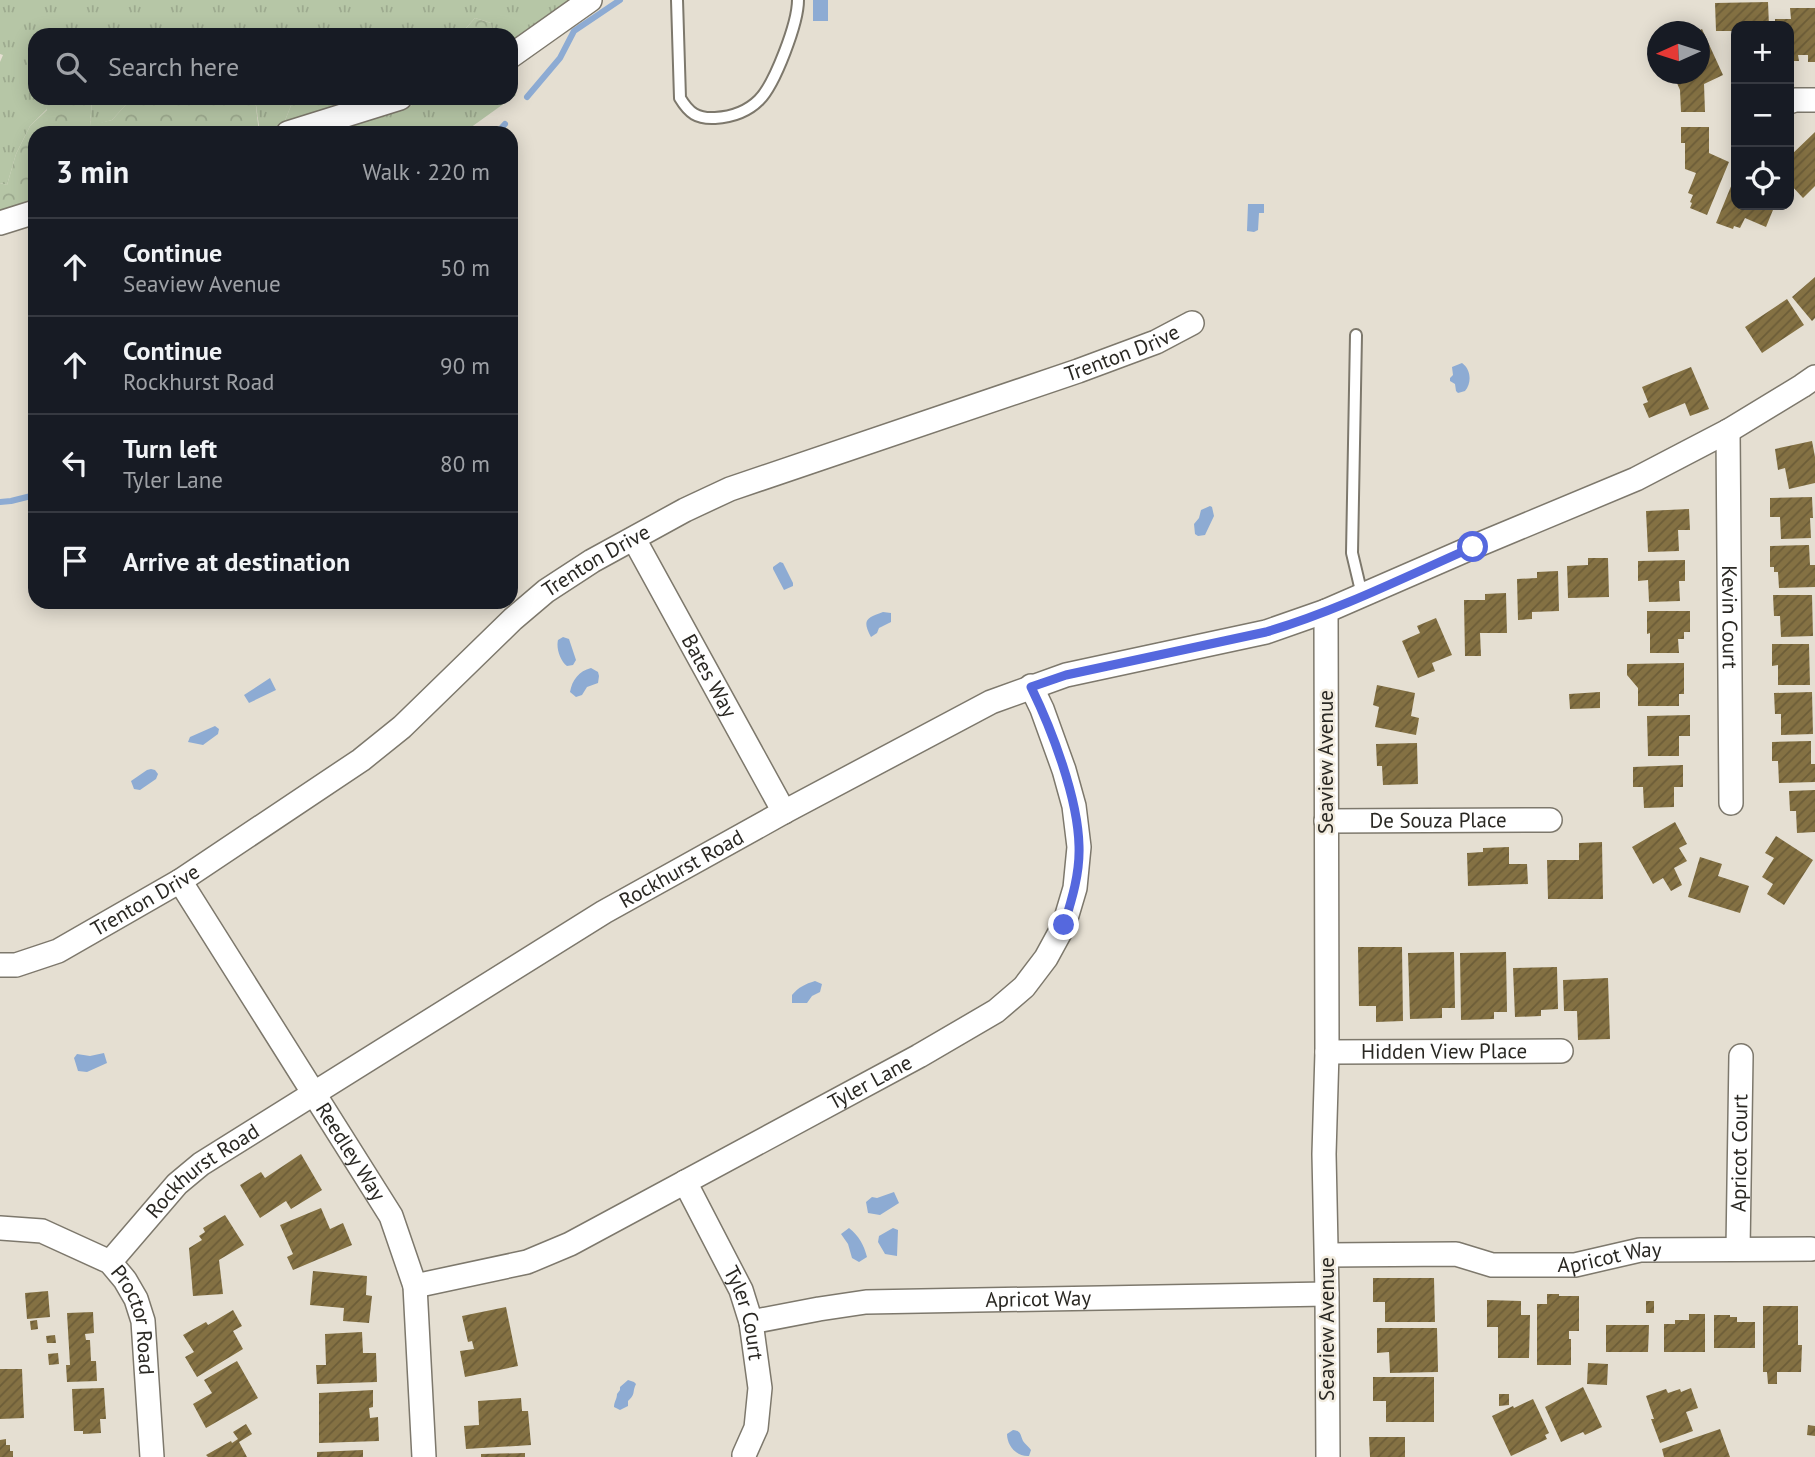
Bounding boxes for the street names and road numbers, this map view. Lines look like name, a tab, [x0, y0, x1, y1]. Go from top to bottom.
street label: Trenton Drive	[1061, 318, 1184, 388]
street label: Trenton Drive	[537, 518, 655, 603]
street label: Kevin Court	[1716, 565, 1744, 669]
street label: Bates Way	[676, 629, 743, 722]
street label: Seaview Avenue	[1312, 690, 1339, 834]
street label: De Souza Place	[1369, 806, 1507, 834]
street label: Rockhurst Road	[614, 823, 748, 914]
street label: Trenton Drive	[86, 858, 204, 942]
street label: Hidden View Place	[1361, 1037, 1527, 1065]
street label: Tyler Lane	[823, 1048, 916, 1115]
street label: Apricot Court	[1725, 1094, 1753, 1212]
street label: Reedley Way	[310, 1097, 392, 1206]
street label: Rockhurst Road	[140, 1117, 264, 1224]
street label: Apricot Way	[1557, 1236, 1662, 1279]
street label: Seaview Avenue	[1313, 1257, 1340, 1401]
street label: Proctor Road	[105, 1259, 161, 1376]
street label: Tyler Court	[718, 1261, 770, 1362]
street label: Apricot Way	[985, 1284, 1092, 1313]

